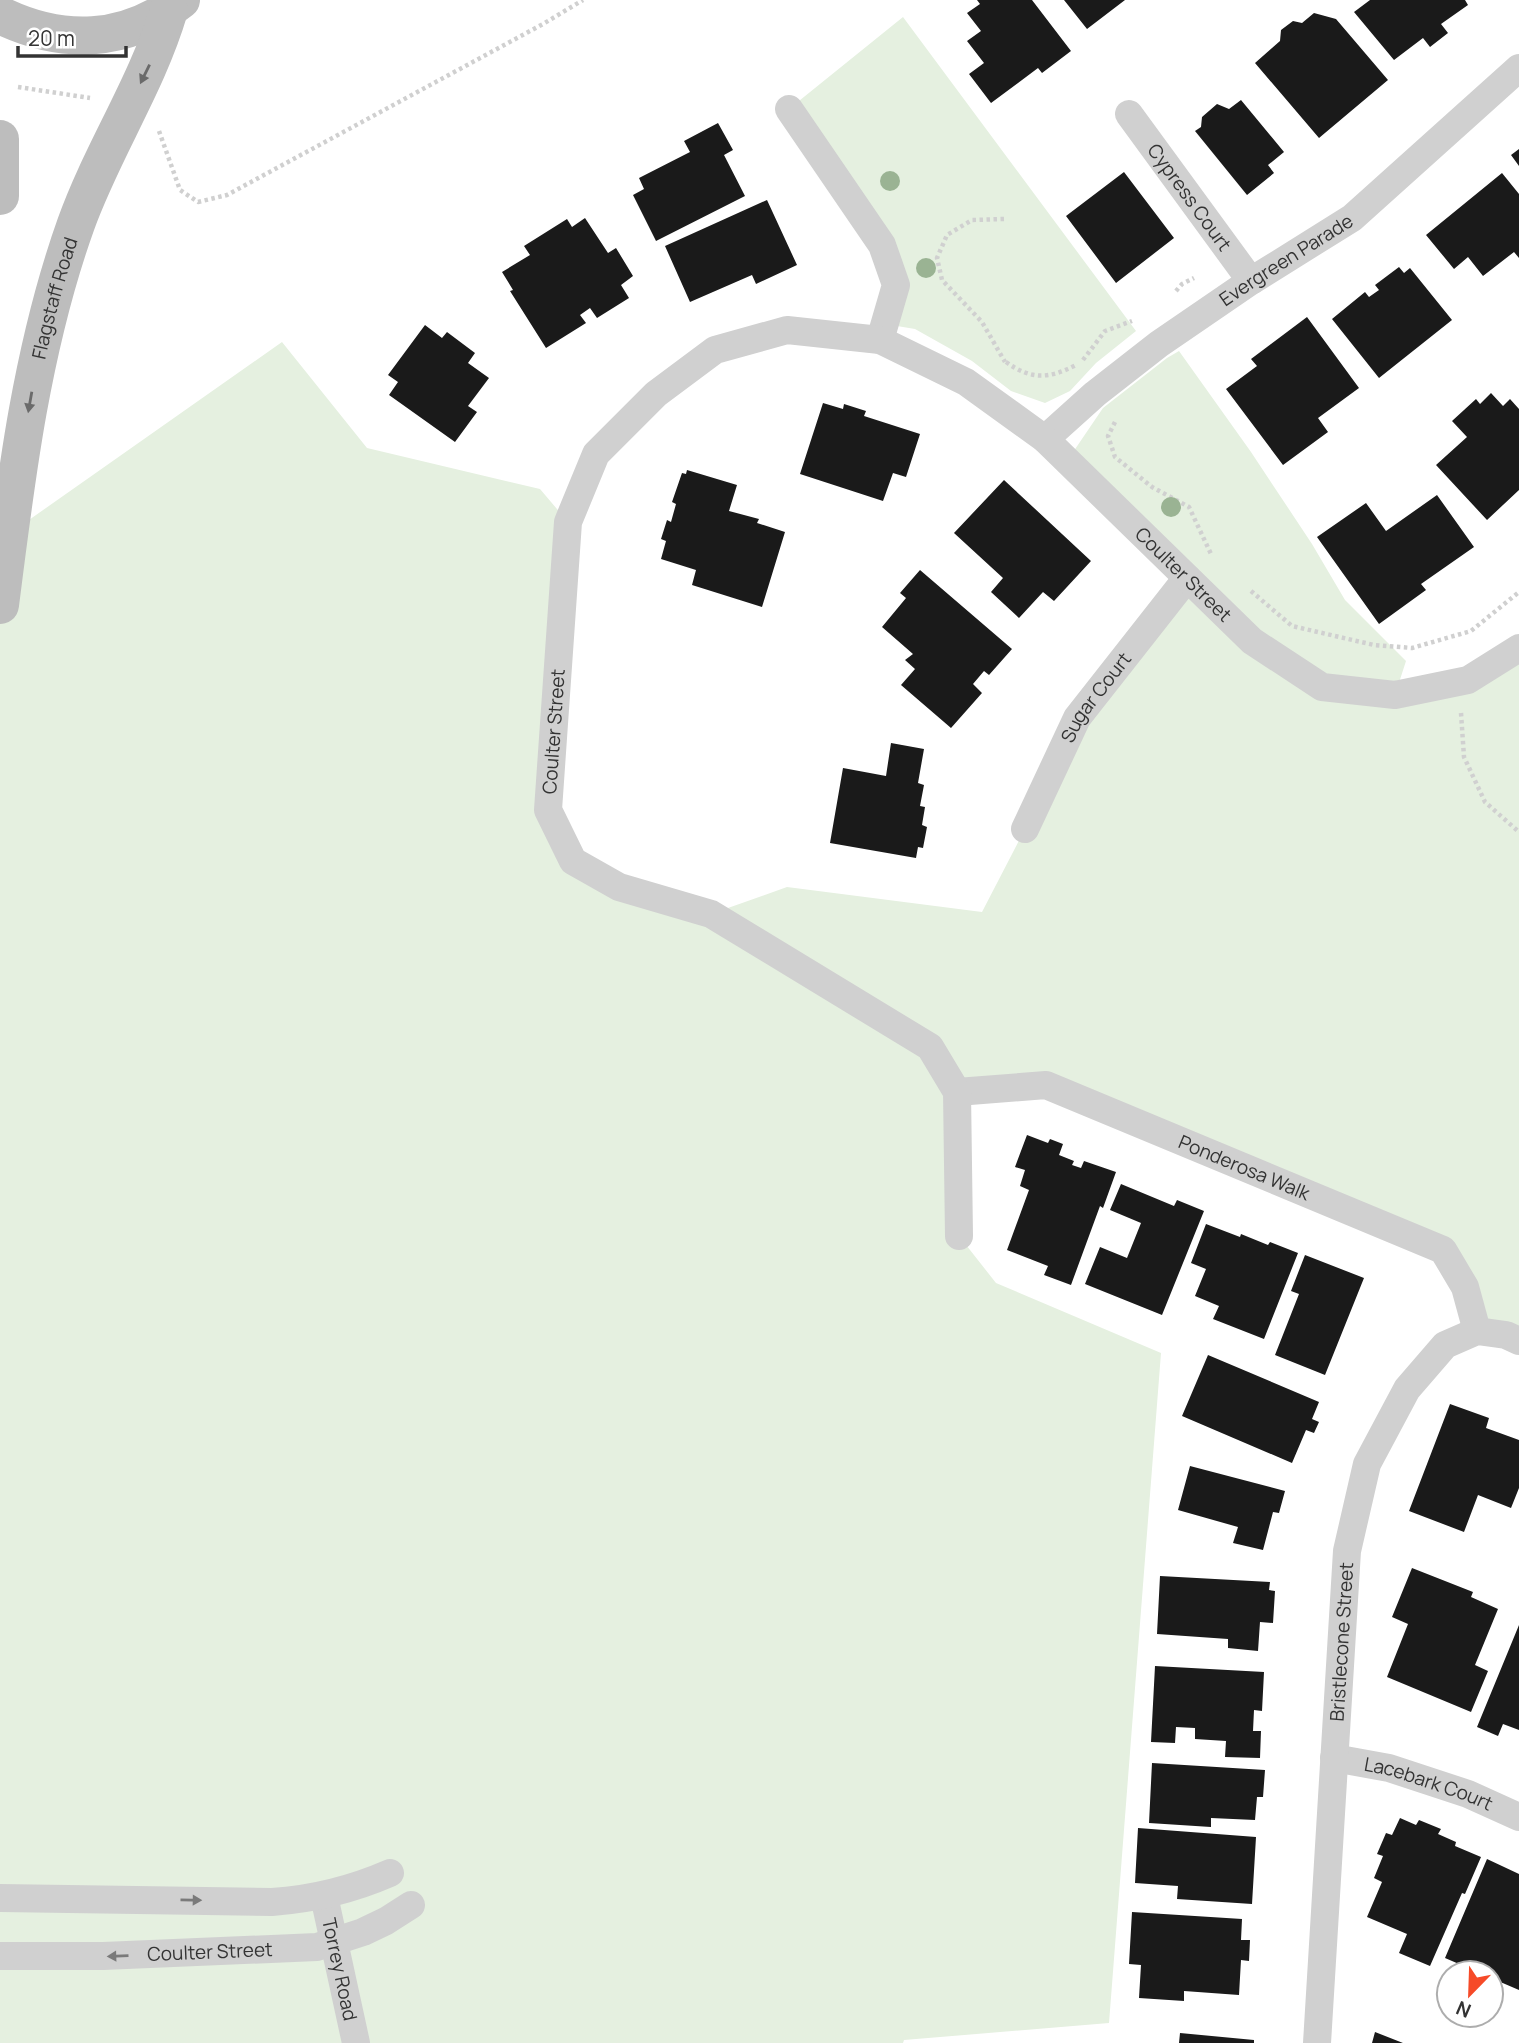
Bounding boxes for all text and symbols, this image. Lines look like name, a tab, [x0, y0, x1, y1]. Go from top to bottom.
scale bar	[18, 14, 126, 58]
text: 20 m	[28, 24, 75, 52]
one-way arrow	[140, 64, 151, 84]
street label: Cypress Court	[1142, 138, 1238, 256]
street label: Evergreen Parade	[1214, 208, 1358, 312]
street label: Flagstaff Road	[25, 234, 84, 362]
one-way arrow	[24, 391, 35, 413]
street label: Coulter Street	[1130, 521, 1238, 627]
street label: Sugar Court	[1054, 647, 1137, 747]
street label: Coulter Street	[536, 668, 571, 795]
street label: Ponderosa Walk	[1175, 1129, 1314, 1206]
street label: Bristlecone Street	[1324, 1561, 1359, 1722]
street label: Lacebark Court	[1362, 1751, 1497, 1817]
one-way arrow	[180, 1894, 202, 1905]
street label: Torrey Road	[316, 1915, 364, 2023]
street label: Coulter Street	[147, 1936, 273, 1967]
one-way arrow	[107, 1950, 129, 1961]
north arrow	[1435, 1959, 1505, 2029]
text: N	[1452, 1995, 1475, 2024]

